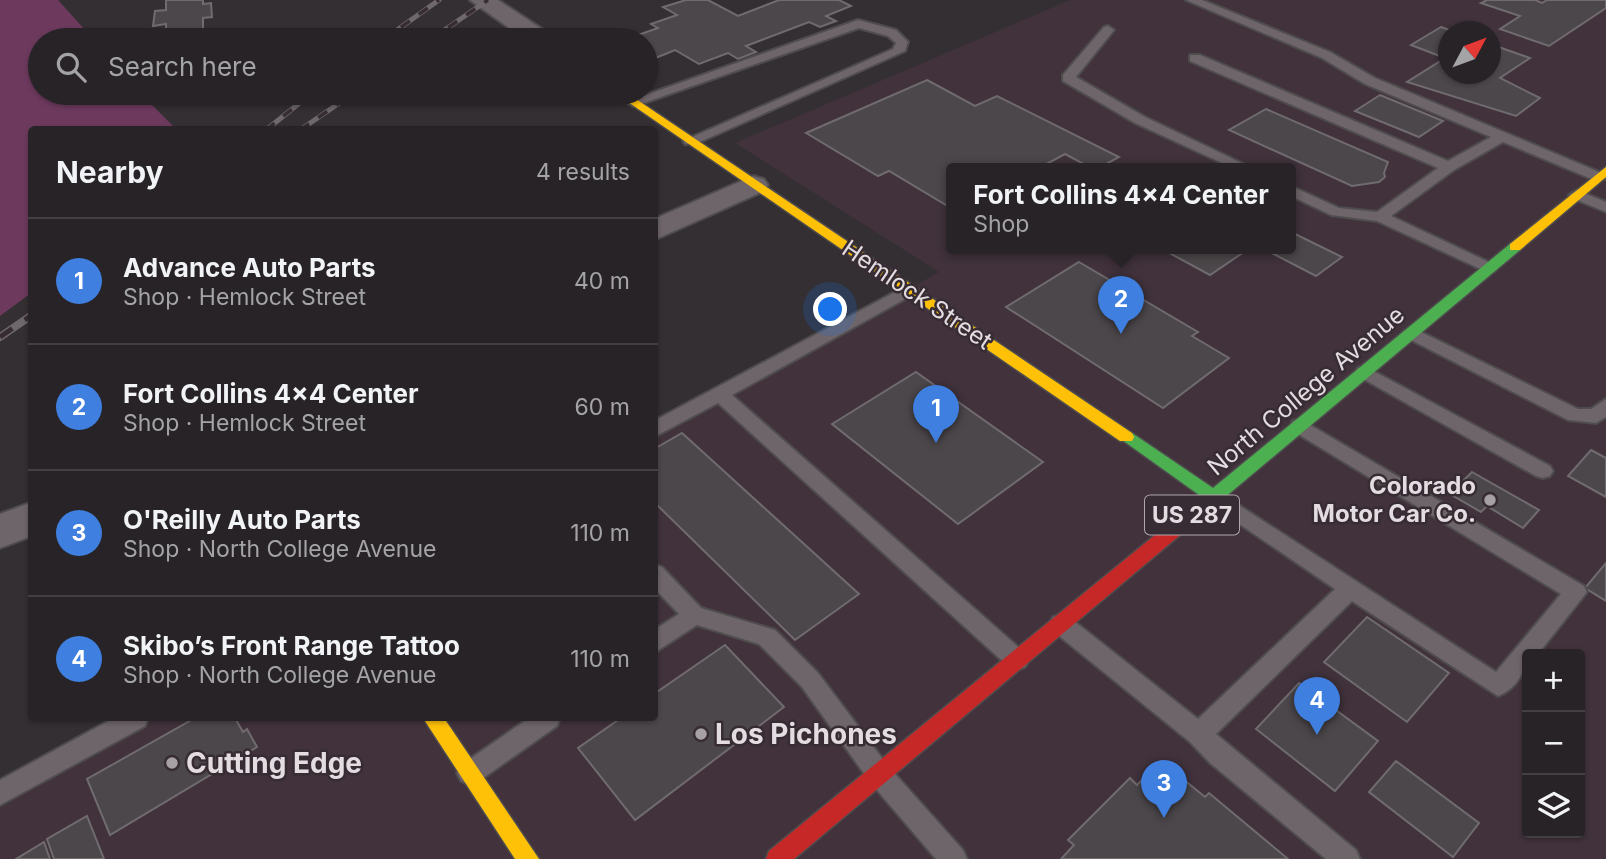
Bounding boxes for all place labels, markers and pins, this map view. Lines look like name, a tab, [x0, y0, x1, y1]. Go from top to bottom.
pin: 2	[1098, 276, 1144, 334]
pin: 1	[913, 385, 959, 443]
place label: Colorado Motor Car Co.	[1313, 471, 1476, 528]
marker: Colorado Motor Car Co.	[1482, 492, 1498, 508]
pin: 4	[1294, 677, 1340, 735]
place label: Los Pichones	[715, 717, 897, 751]
marker: Los Pichones	[693, 726, 709, 742]
place label: Cutting Edge	[186, 746, 362, 780]
marker: Cutting Edge	[164, 755, 180, 771]
pin: 3	[1141, 760, 1187, 818]

